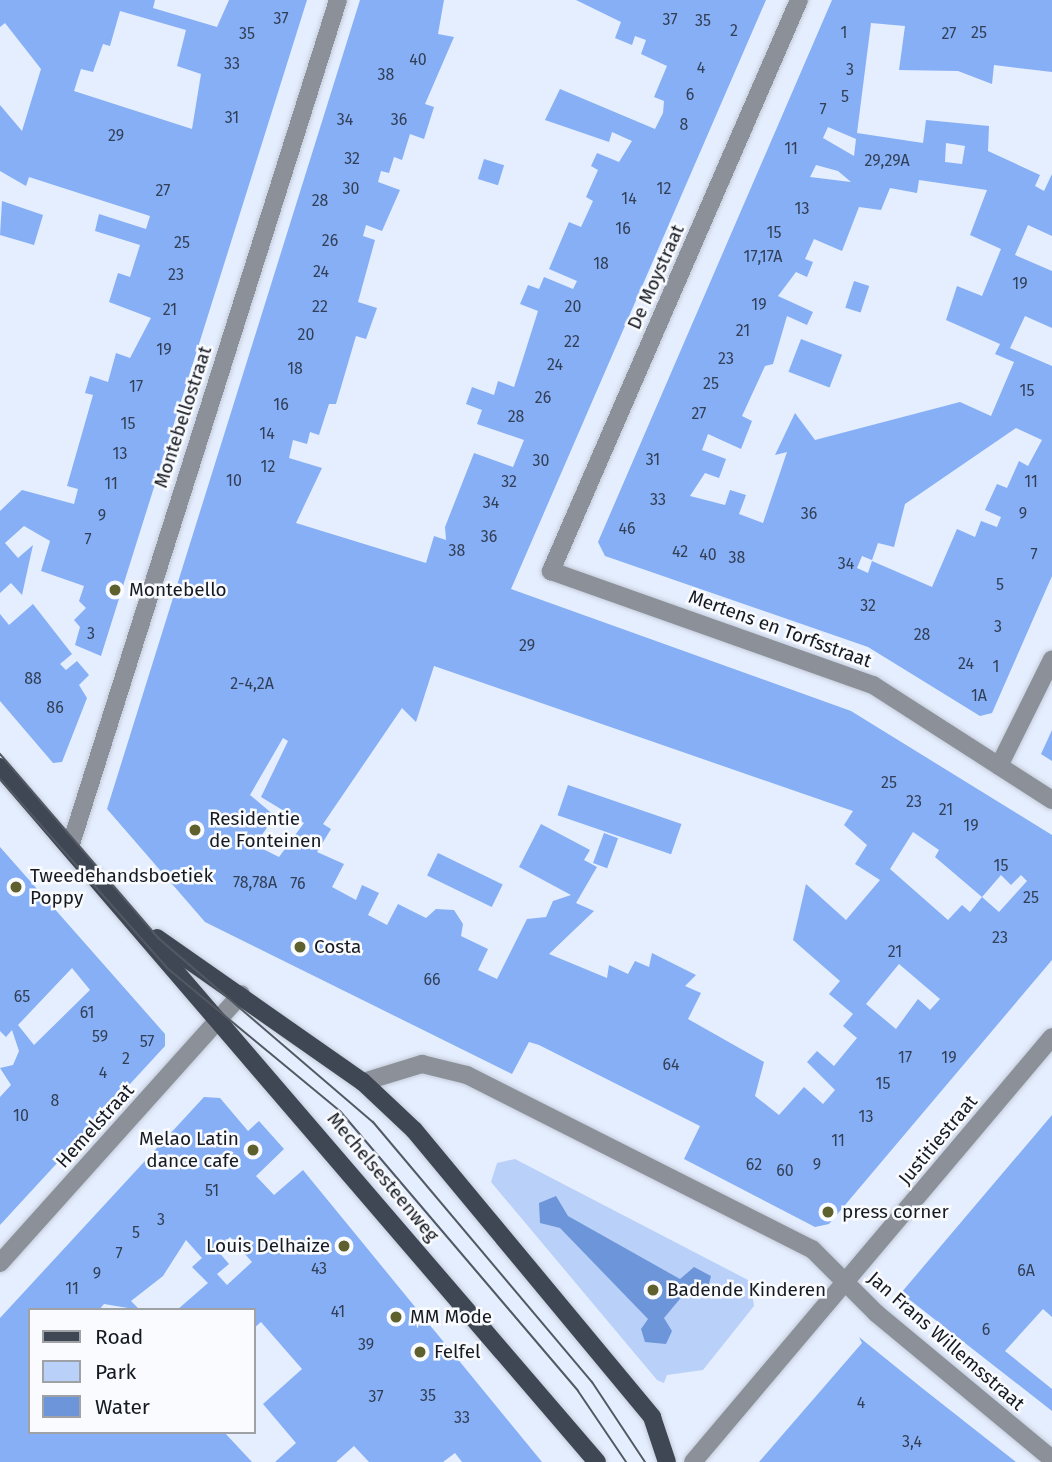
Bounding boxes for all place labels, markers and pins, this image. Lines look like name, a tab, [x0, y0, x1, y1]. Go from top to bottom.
place label: Montebello	[129, 579, 227, 601]
marker: Montebello	[107, 582, 123, 598]
place label: Residentie de Fonteinen	[209, 808, 322, 852]
marker: Residentie de Fonteinen	[187, 822, 203, 838]
place label: Tweedehandsboetiek Poppy	[30, 865, 213, 909]
marker: Tweedehandsboetiek Poppy	[8, 879, 24, 895]
place label: Costa	[314, 936, 361, 958]
marker: Costa	[292, 939, 308, 955]
place label: Melao Latin dance cafe	[139, 1128, 239, 1172]
marker: Melao Latin dance cafe	[245, 1142, 261, 1158]
place label: press corner	[842, 1201, 949, 1223]
marker: press corner	[820, 1204, 836, 1220]
place label: Louis Delhaize	[206, 1235, 330, 1257]
marker: Louis Delhaize	[336, 1238, 352, 1254]
place label: Badende Kinderen	[667, 1279, 826, 1301]
marker: Badende Kinderen	[645, 1282, 661, 1298]
place label: MM Mode	[410, 1306, 492, 1328]
marker: MM Mode	[388, 1309, 404, 1325]
place label: Felfel	[434, 1341, 481, 1363]
marker: Felfel	[412, 1344, 428, 1360]

